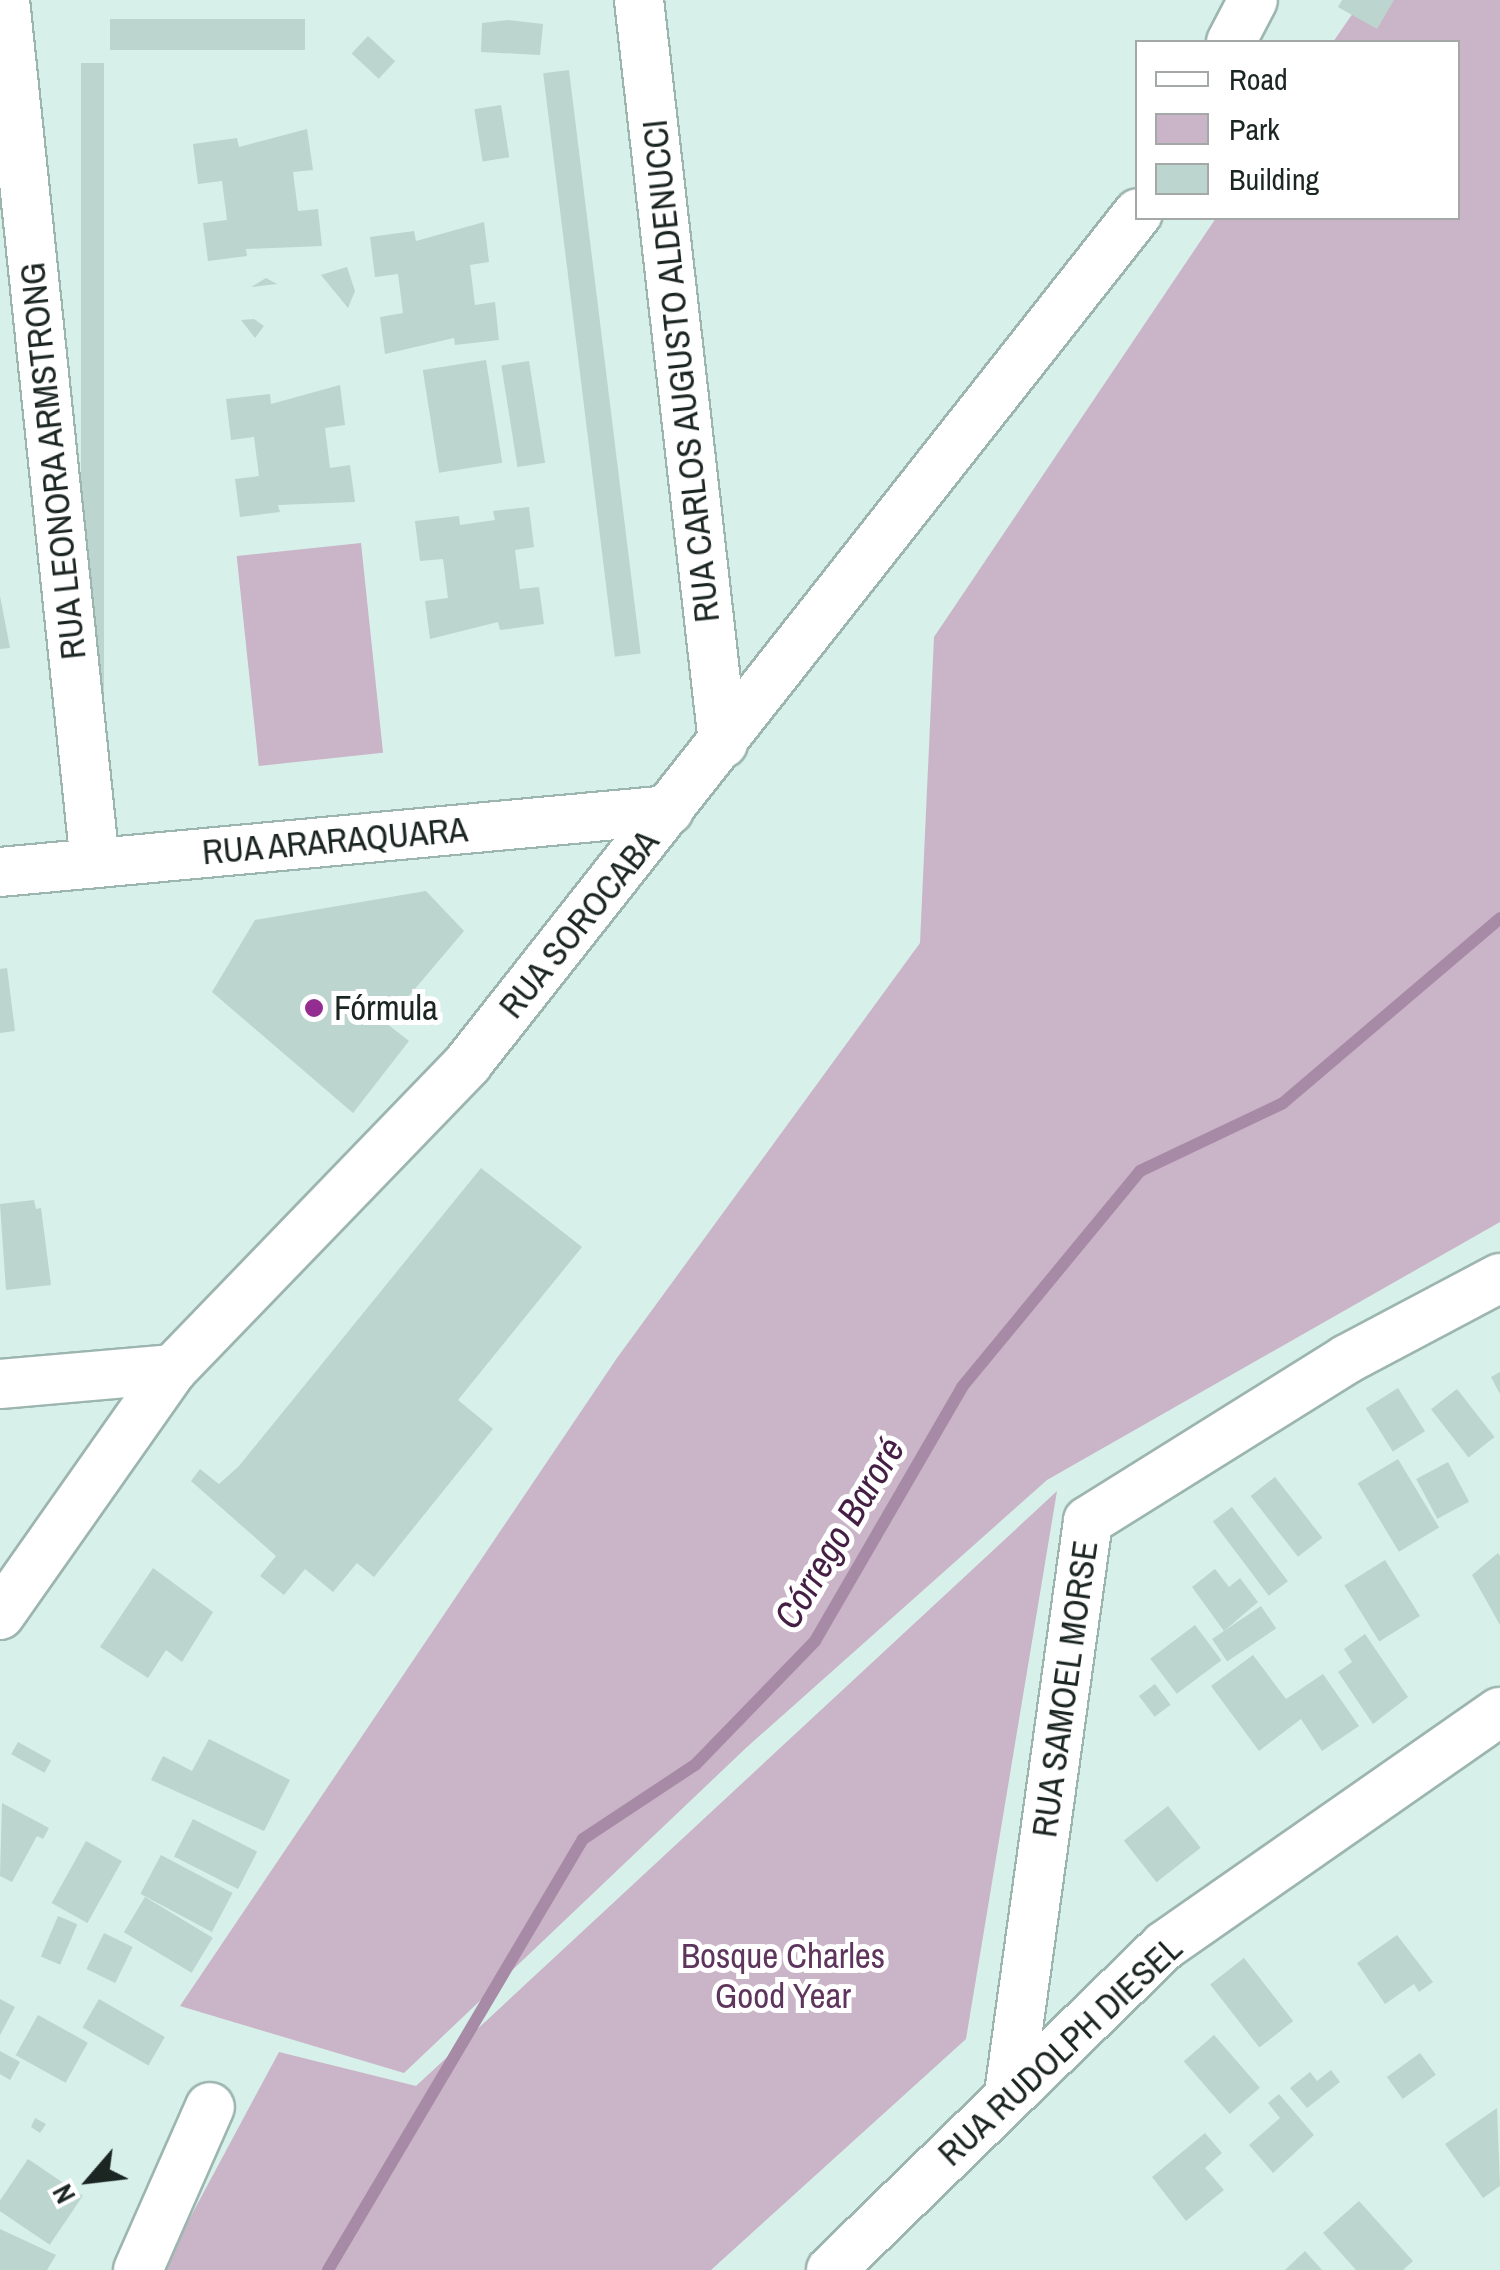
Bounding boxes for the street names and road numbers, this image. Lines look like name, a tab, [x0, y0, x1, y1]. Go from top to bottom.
street label: RUA CARLOS AUGUSTO ALDENUCCI	[633, 115, 729, 627]
street label: RUA LEONORA ARMSTRONG	[11, 258, 95, 664]
street label: RUA ARARAQUARA	[199, 808, 471, 874]
street label: RUA SOROCABA	[490, 821, 668, 1027]
street label: RUA SAMOEL MORSE	[1023, 1537, 1107, 1841]
street label: RUA RUDOLPH DIESEL	[929, 1927, 1191, 2175]

